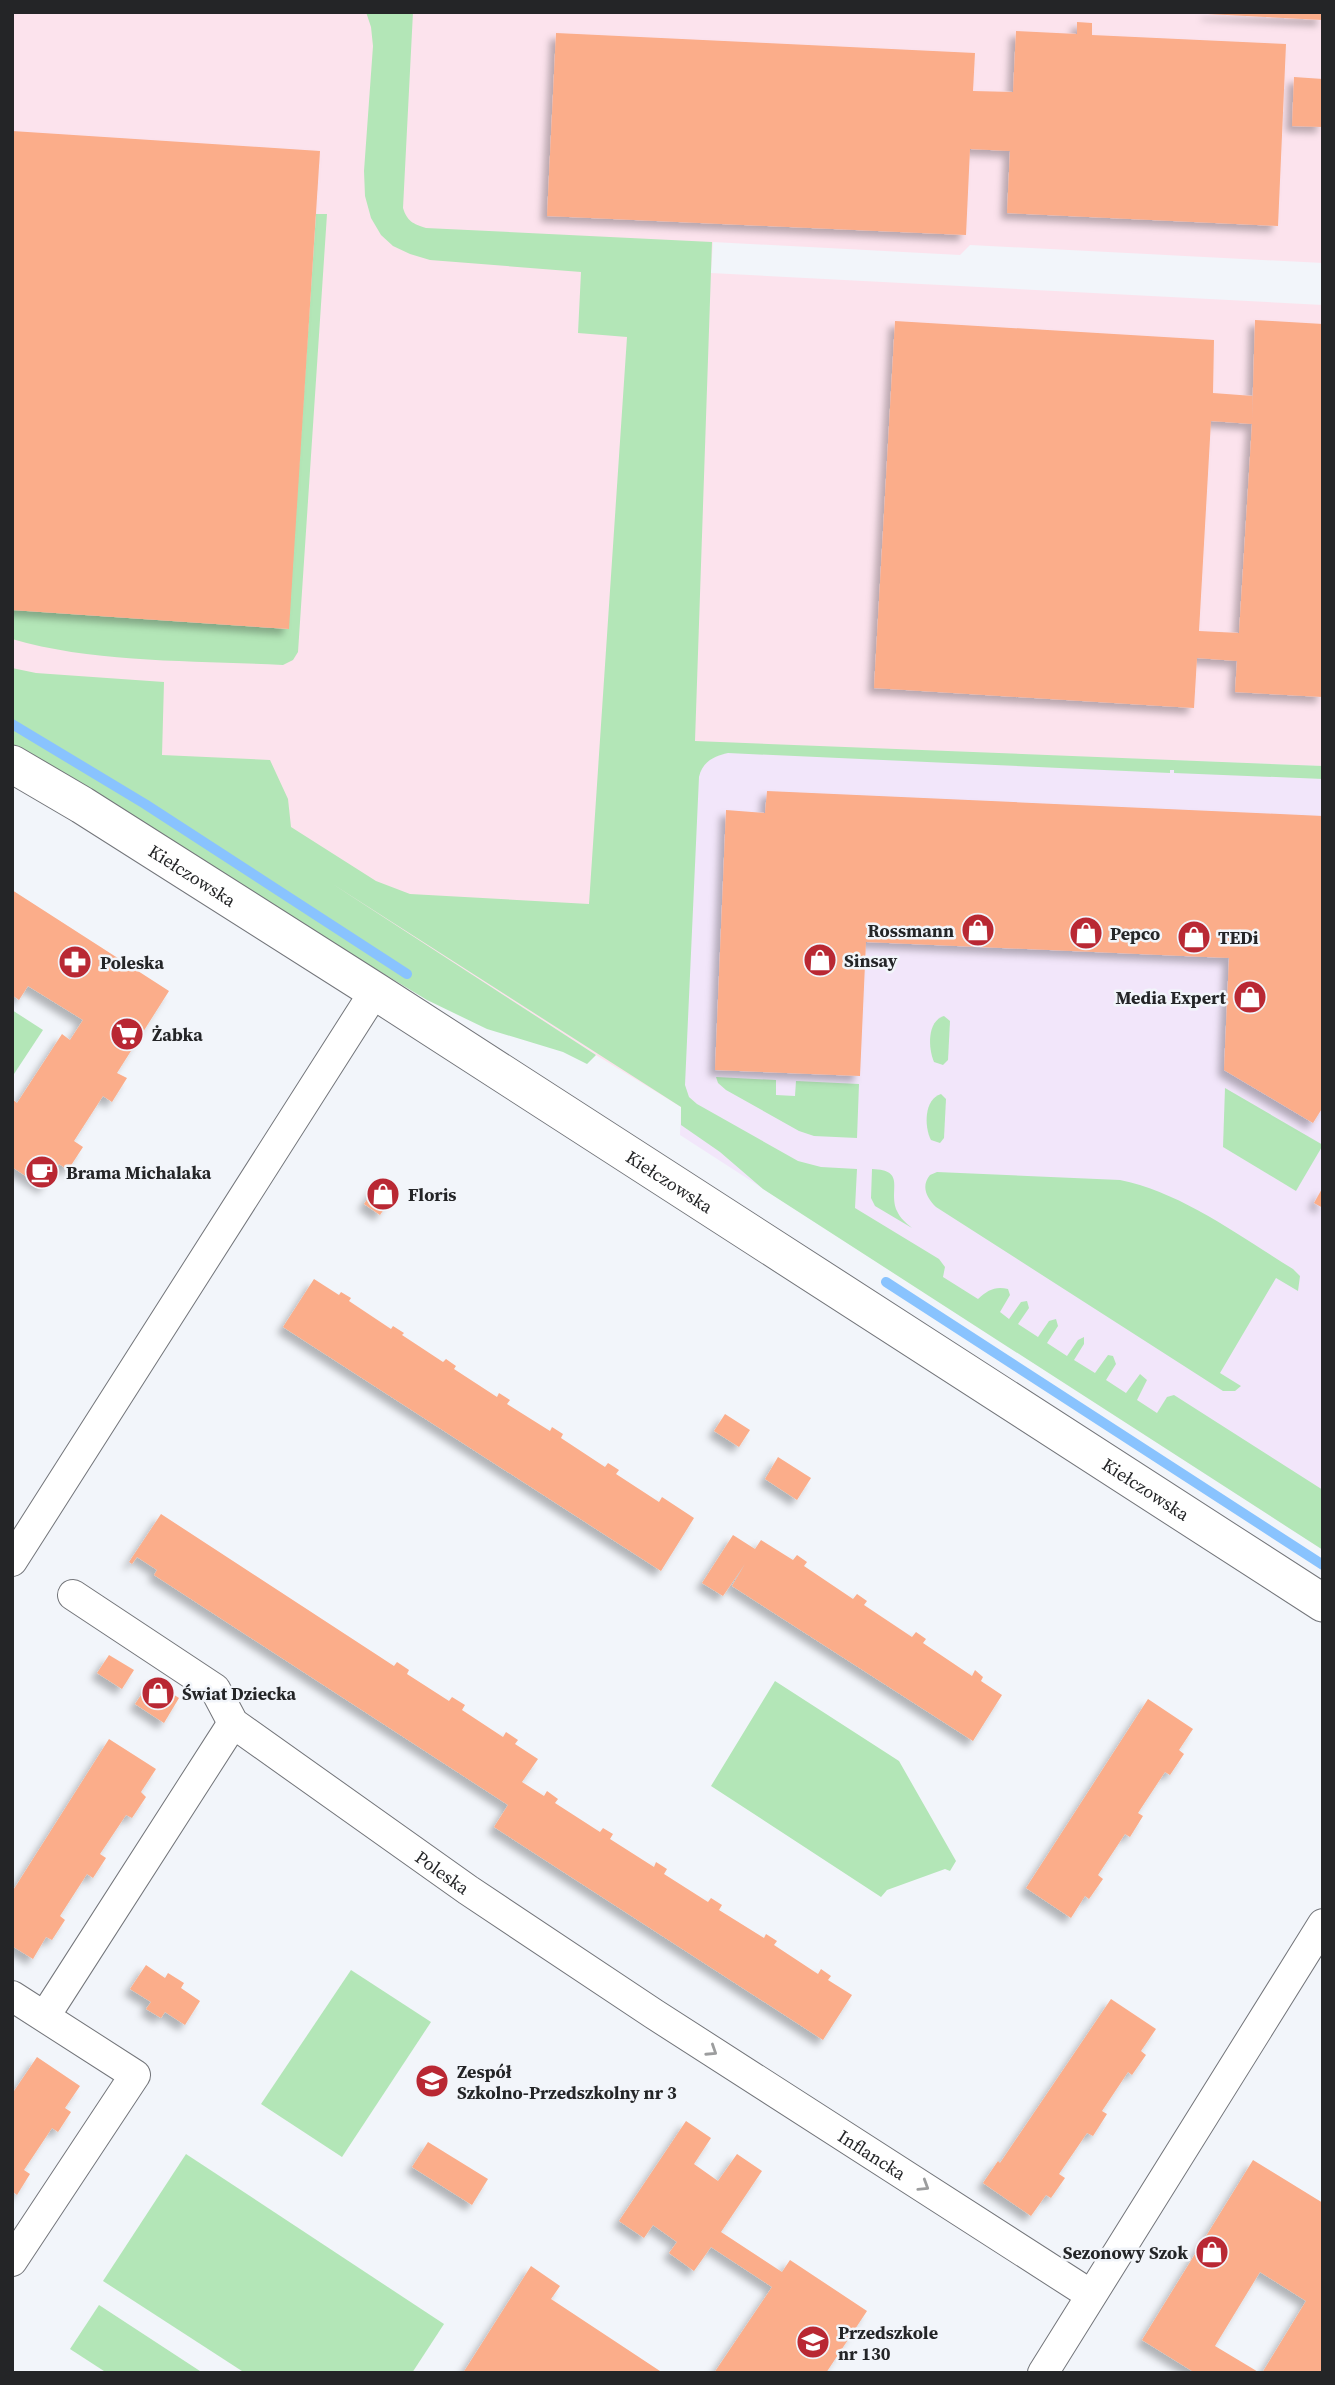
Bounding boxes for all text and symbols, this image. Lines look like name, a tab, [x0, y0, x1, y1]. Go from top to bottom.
street label: Kiełczowska	[144, 838, 242, 913]
shop icon: Rossmann	[959, 911, 997, 949]
shop icon: Pepco	[1067, 914, 1105, 952]
place label: Rossmann	[868, 918, 954, 943]
shop icon: TEDi	[1175, 918, 1213, 956]
place label: Pepco	[1110, 921, 1160, 946]
place label: TEDi	[1218, 925, 1259, 950]
shop icon: Sinsay	[801, 941, 839, 979]
pharmacy icon: Poleska	[56, 943, 94, 981]
place label: Sinsay	[844, 948, 898, 973]
place label: Poleska	[100, 950, 165, 975]
shop icon: Media Expert	[1231, 978, 1269, 1016]
place label: Media Expert	[1115, 985, 1227, 1010]
supermarket icon: Żabka	[108, 1015, 146, 1053]
place label: Żabka	[152, 1022, 203, 1047]
street label: Kiełczowska	[621, 1144, 719, 1219]
cafe icon: Brama Michalaka	[23, 1153, 61, 1191]
place label: Brama Michalaka	[66, 1160, 212, 1185]
shop icon: Floris	[364, 1175, 402, 1213]
place label: Floris	[408, 1182, 457, 1207]
street label: Kiełczowska	[1098, 1451, 1195, 1527]
shop icon: Świat Dziecka	[139, 1674, 177, 1712]
place label: Świat Dziecka	[182, 1681, 297, 1706]
street label: Poleska	[411, 1844, 476, 1900]
one-way arrow	[704, 2042, 717, 2055]
place label: Zespół Szkolno-Przedszkolny nr 3	[457, 2059, 677, 2105]
school or university icon: Zespół Szkolno-Przedszkolny nr 3	[413, 2062, 451, 2100]
street label: Inflancka	[833, 2123, 912, 2186]
one-way arrow	[917, 2178, 930, 2191]
shop icon: Sezonowy Szok	[1193, 2233, 1231, 2271]
place label: Sezonowy Szok	[1063, 2240, 1188, 2265]
place label: Przedszkole nr 130	[838, 2320, 938, 2366]
school or university icon: Przedszkole nr 130	[794, 2323, 832, 2361]

